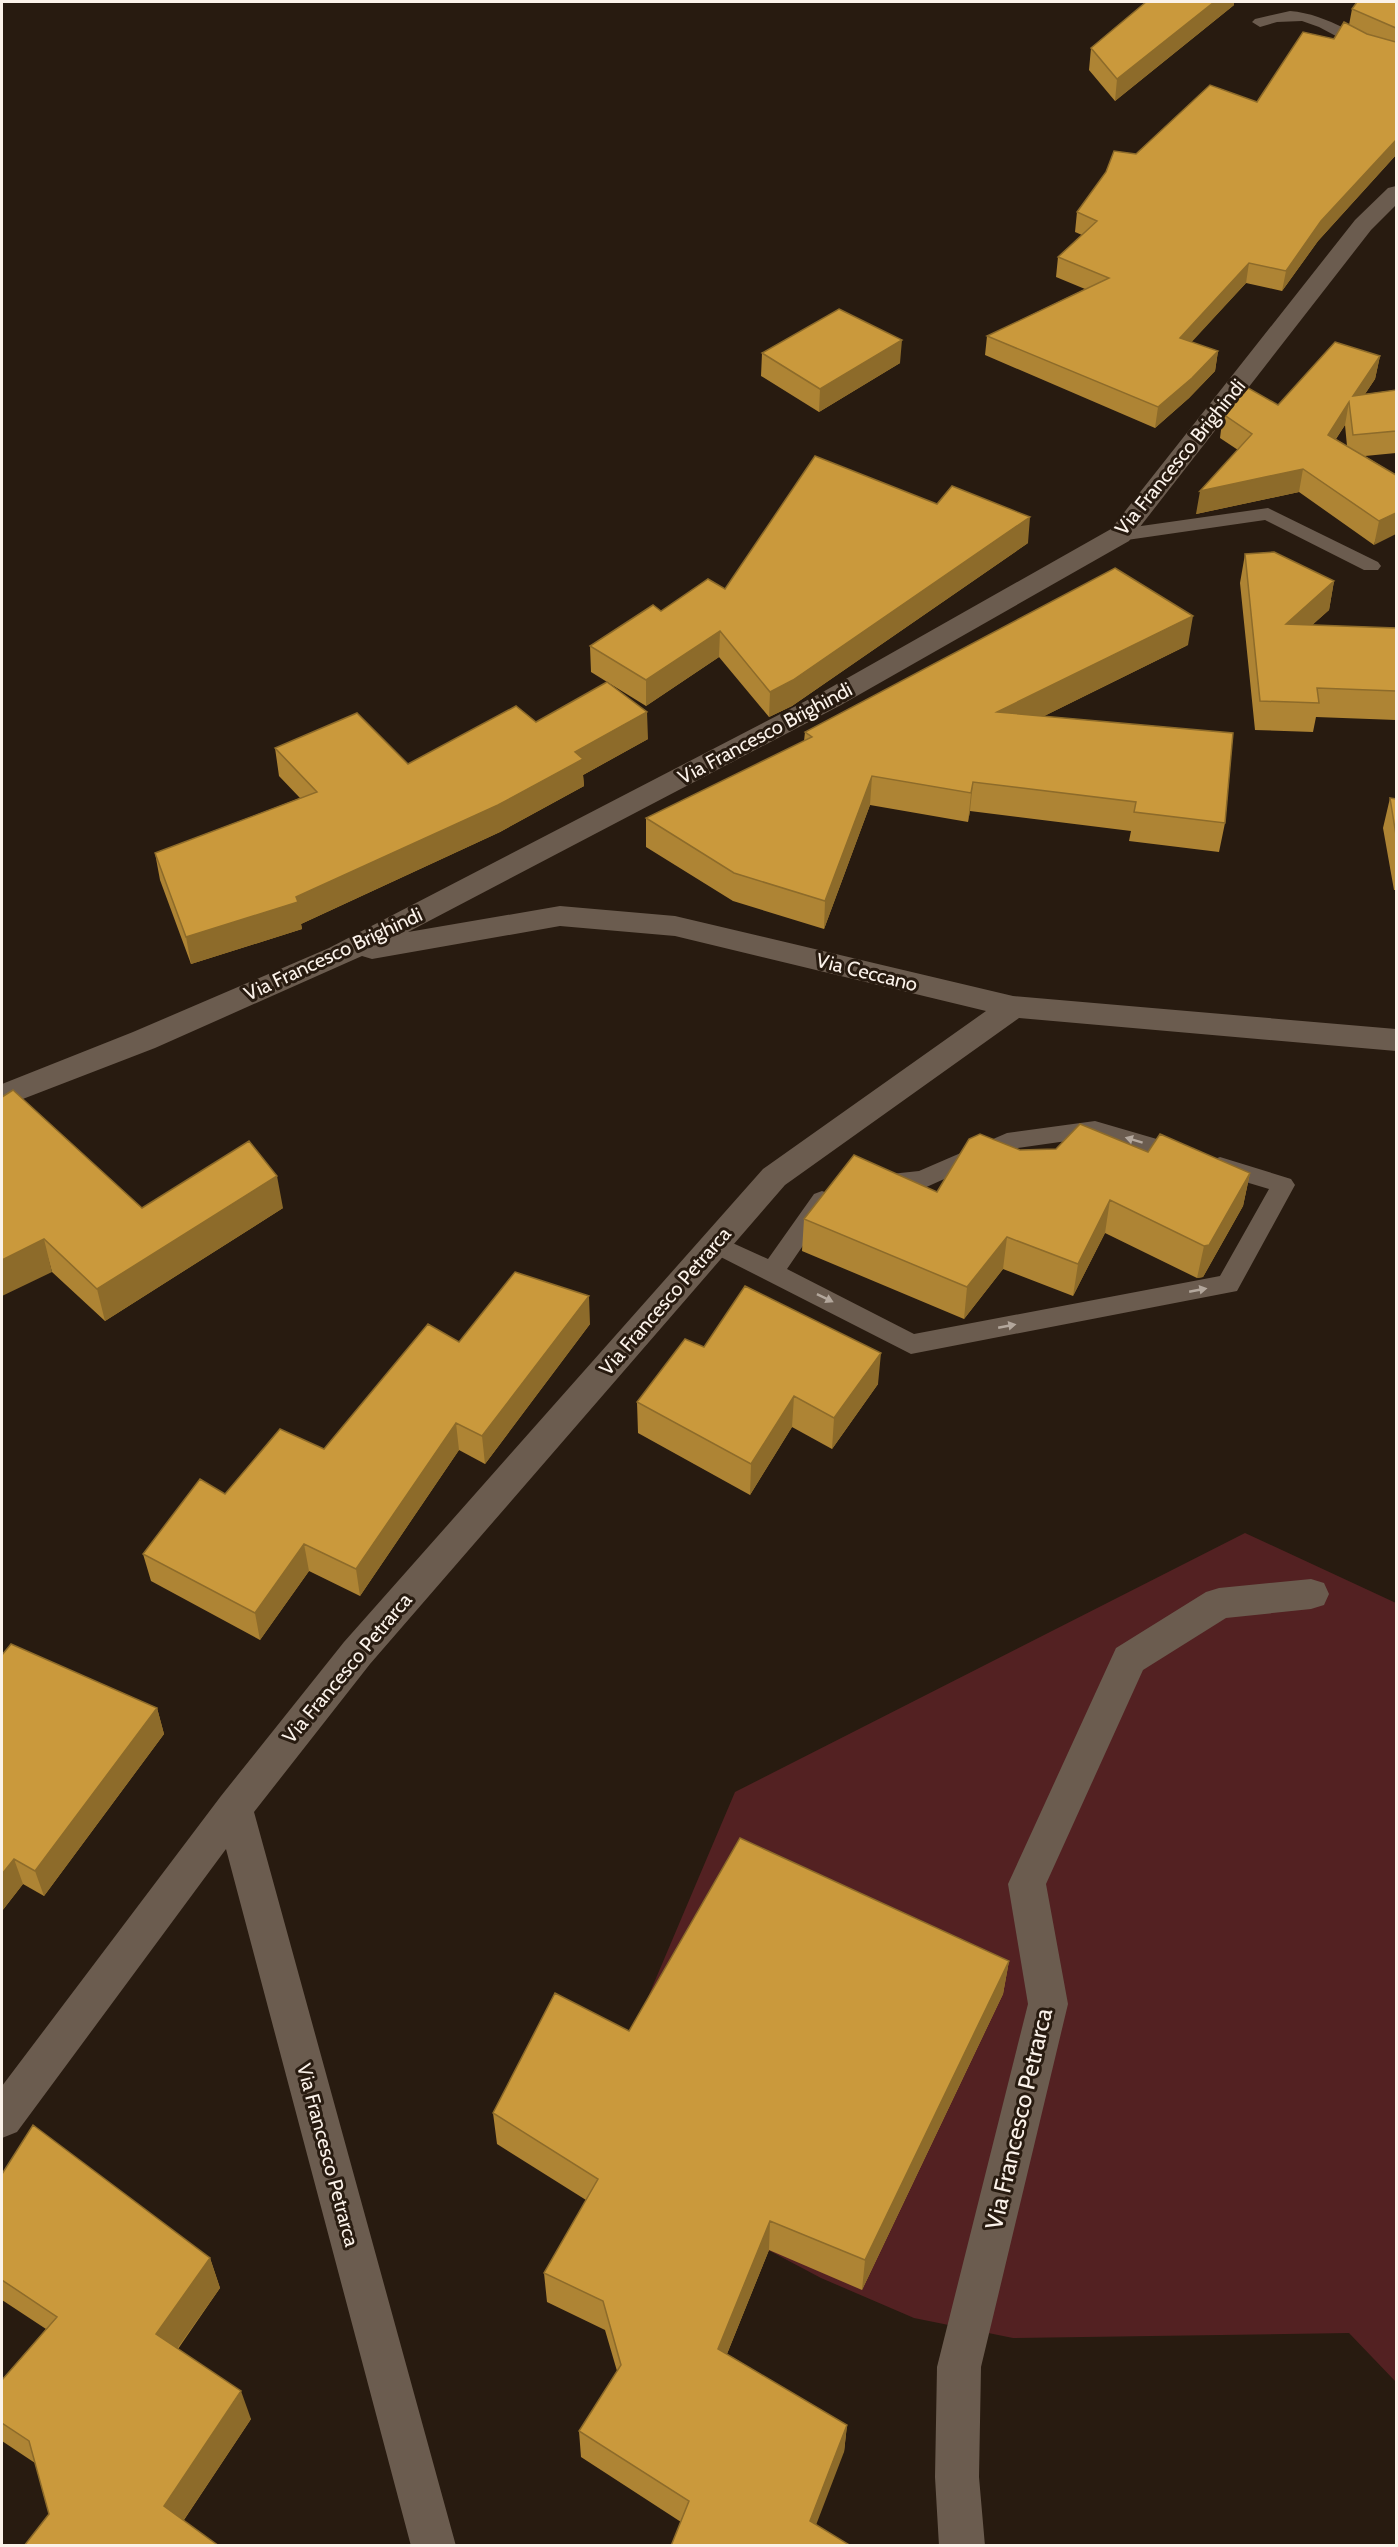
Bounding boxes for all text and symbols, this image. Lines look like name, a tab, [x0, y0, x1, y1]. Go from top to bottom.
street label: Via Francesco Brighindi	[1110, 374, 1250, 540]
street label: Via Francesco Brighindi	[674, 677, 856, 789]
street label: Via Francesco Brighindi	[240, 902, 426, 1006]
street label: Via Ceccano	[814, 948, 920, 996]
one-way arrow	[1125, 1135, 1143, 1144]
street label: Via Francesco Petrarca	[594, 1222, 736, 1380]
one-way arrow	[1189, 1285, 1208, 1294]
one-way arrow	[816, 1293, 833, 1302]
one-way arrow	[997, 1321, 1016, 1330]
street label: Via Francesco Petrarca	[277, 1588, 417, 1748]
street label: Via Francesco Petrarca	[979, 2005, 1058, 2232]
street label: Via Francesco Petrarca	[292, 2061, 364, 2250]

